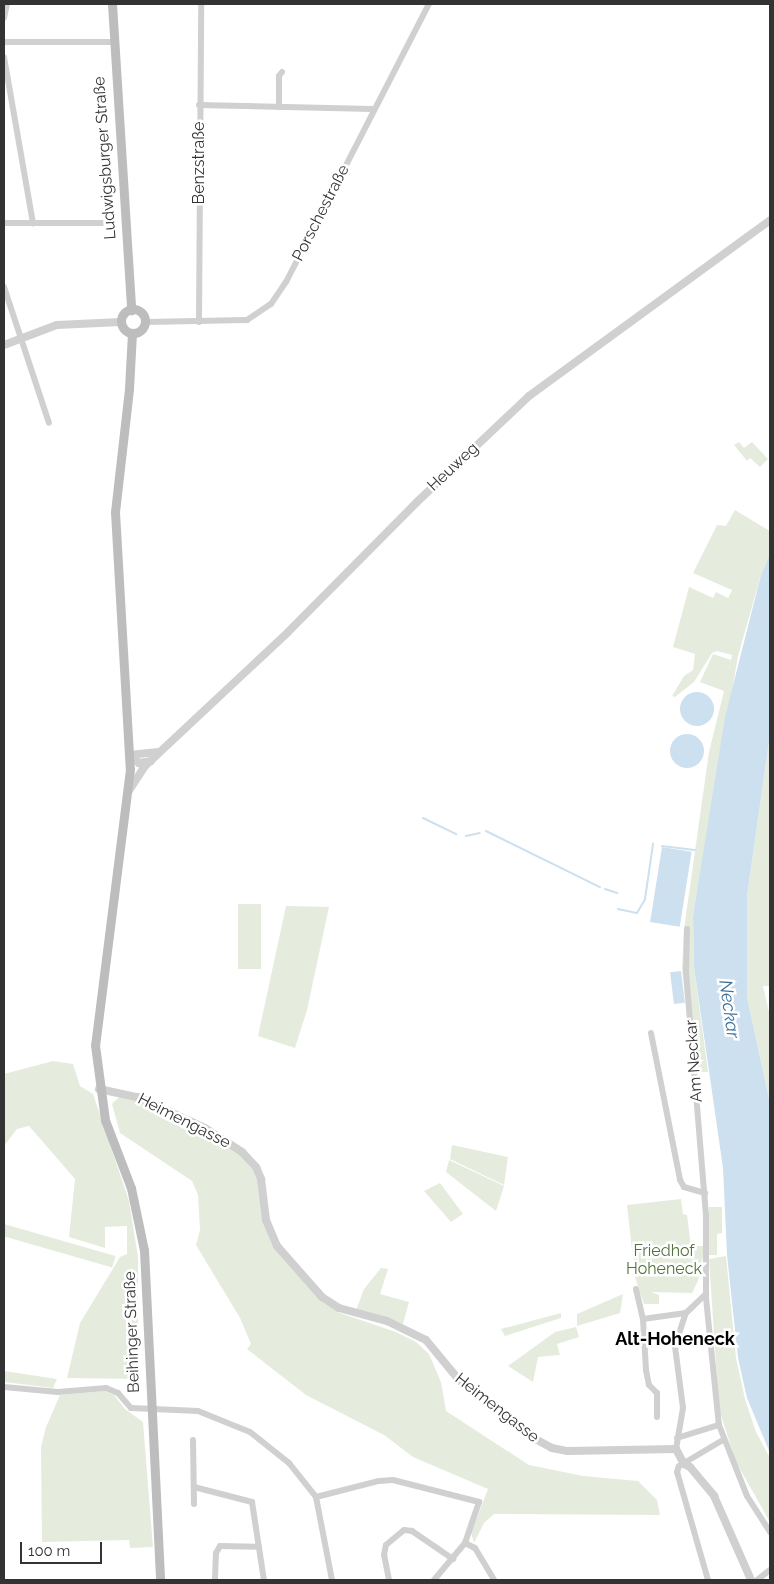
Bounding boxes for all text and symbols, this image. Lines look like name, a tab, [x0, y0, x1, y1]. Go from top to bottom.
street label: Ludwigsburger Straße	[90, 76, 120, 240]
street label: Benzstraße	[189, 122, 209, 204]
street label: Porschestraße	[288, 162, 354, 264]
street label: Heuweg	[424, 439, 482, 495]
water label: Neckar	[714, 978, 744, 1040]
street label: Am Neckar	[682, 1019, 706, 1103]
street label: Heimengasse	[134, 1089, 234, 1153]
park label: Friedhof Hoheneck	[626, 1241, 702, 1279]
street label: Beihinger Straße	[120, 1271, 144, 1393]
district label: Alt-Hoheneck	[615, 1328, 735, 1350]
street label: Heimengasse	[451, 1369, 543, 1447]
scale bar	[22, 1532, 105, 1564]
text: 100 m	[28, 1542, 70, 1560]

